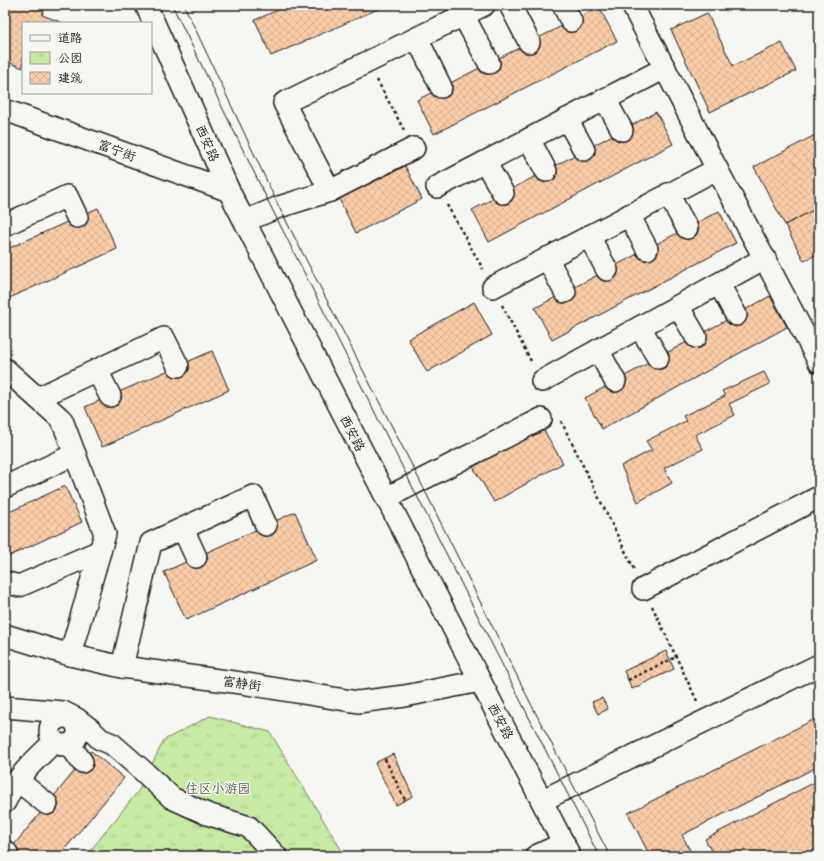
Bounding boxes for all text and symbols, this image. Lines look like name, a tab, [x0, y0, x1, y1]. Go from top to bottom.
legend	[22, 22, 152, 94]
text: 道路	[58, 27, 82, 49]
text: 公园	[58, 47, 82, 69]
text: 建筑	[58, 67, 82, 89]
street label: 西安路	[189, 121, 226, 166]
street label: 富宁街	[95, 133, 139, 168]
street label: 西安路	[333, 411, 372, 456]
street label: 富静街	[221, 669, 263, 698]
street label: 西安路	[481, 699, 520, 744]
park label: 住区小游园	[185, 777, 251, 800]

